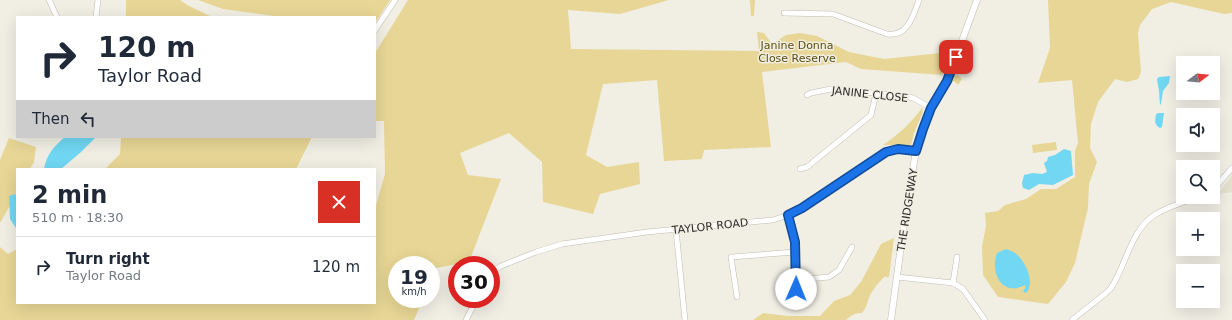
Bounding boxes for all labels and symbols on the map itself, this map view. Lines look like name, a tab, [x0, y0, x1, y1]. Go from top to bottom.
park label: Janine Donna Close Reserve	[758, 39, 836, 65]
pin	[939, 40, 973, 74]
north arrow	[1176, 56, 1220, 100]
street label: JANINE CLOSE	[830, 84, 909, 105]
street label: THE RIDGEWAY	[894, 167, 921, 254]
street label: TAYLOR ROAD	[670, 216, 749, 237]
speed limit sign: 30	[448, 256, 500, 308]
position arrow	[775, 268, 817, 310]

